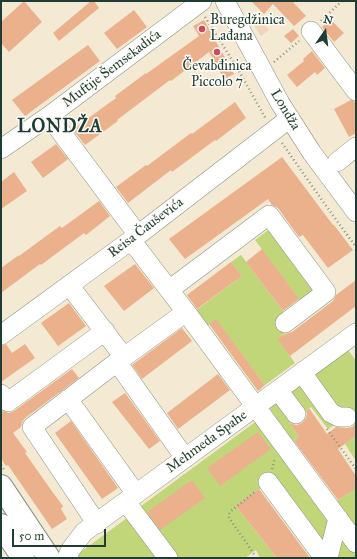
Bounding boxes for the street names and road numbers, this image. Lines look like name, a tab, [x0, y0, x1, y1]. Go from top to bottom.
street label: Muftije Šemsekadića	[59, 26, 165, 112]
street label: Londža	[266, 87, 304, 133]
street label: Reisa Čauševića	[105, 194, 187, 262]
street label: Mehmeda Spahe	[163, 407, 251, 477]

